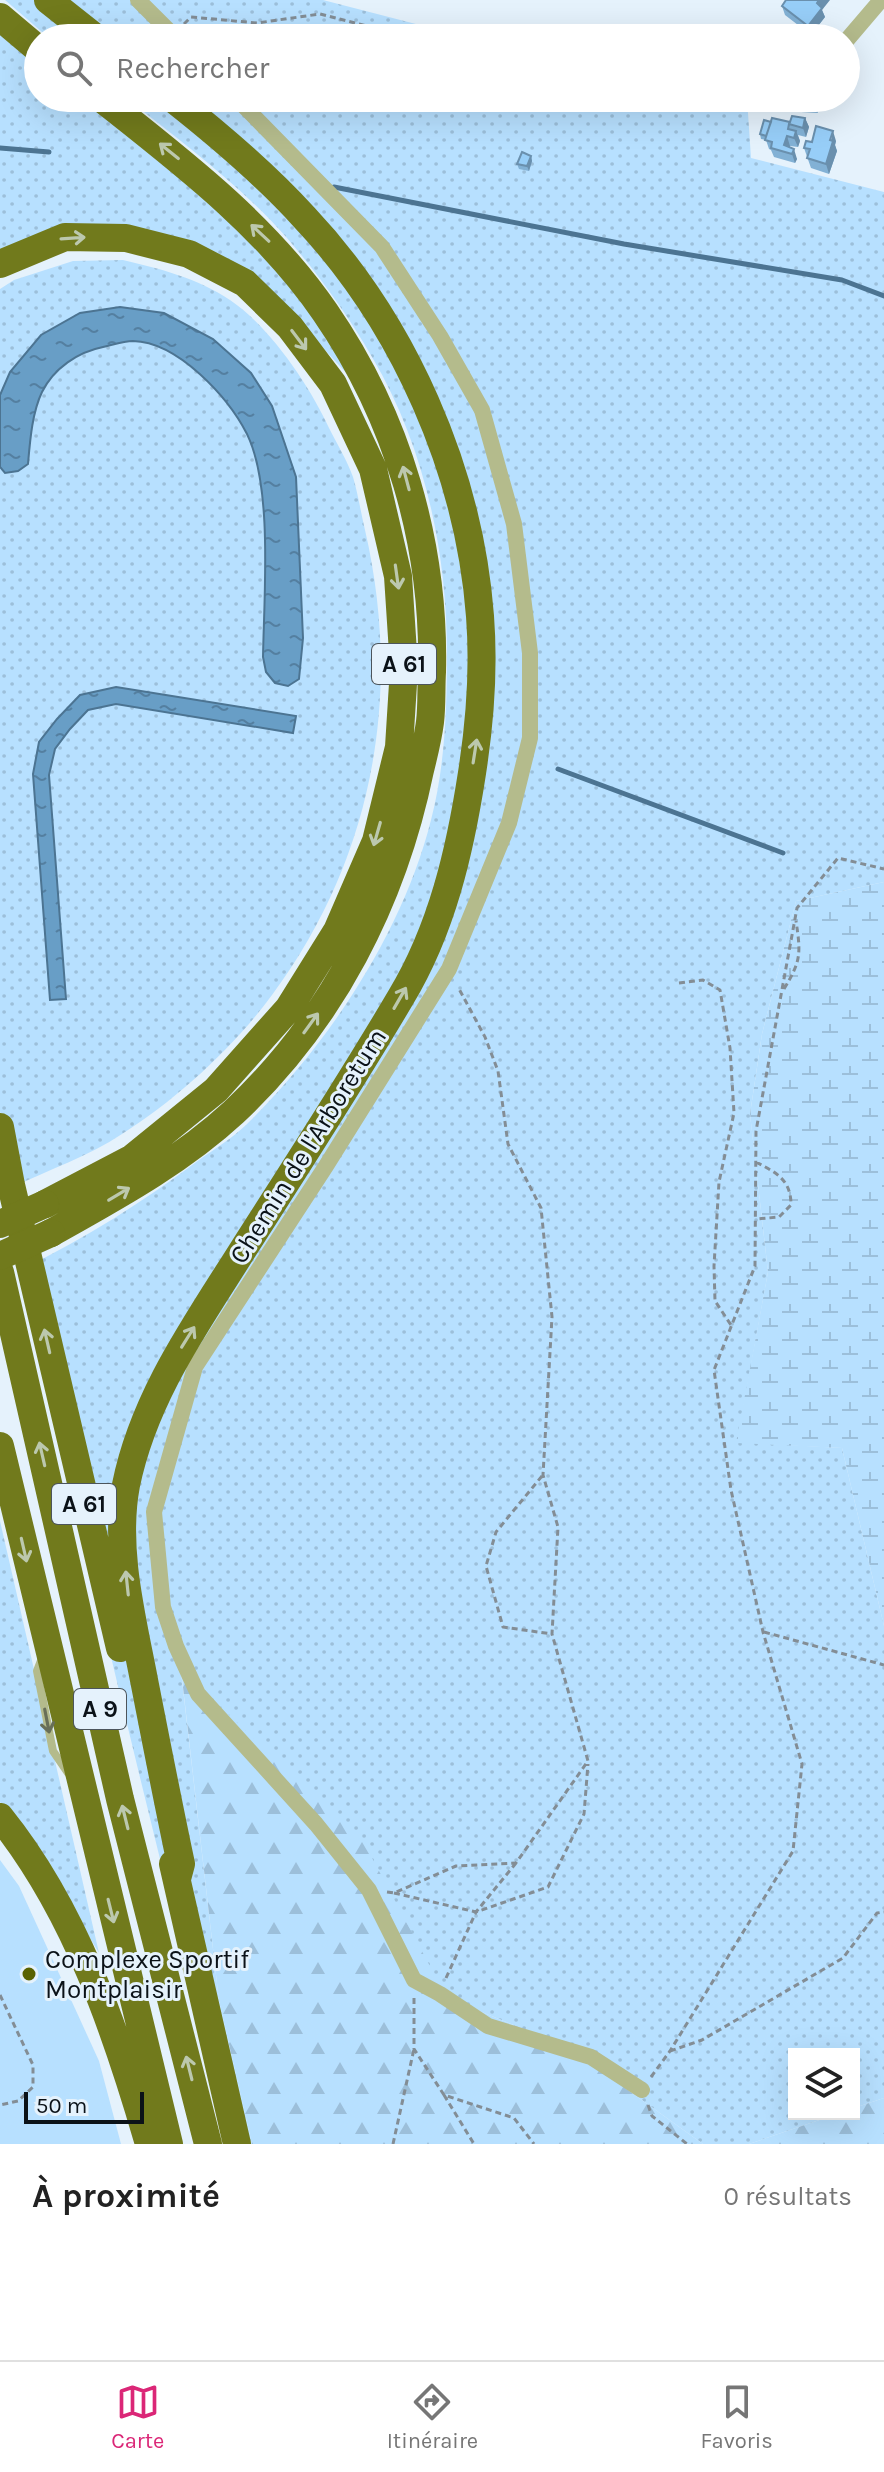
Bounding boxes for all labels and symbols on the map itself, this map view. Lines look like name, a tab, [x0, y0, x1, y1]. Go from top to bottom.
one-way arrow	[159, 143, 180, 160]
one-way arrow	[250, 225, 270, 243]
one-way arrow	[59, 230, 86, 245]
one-way arrow	[291, 328, 308, 350]
one-way arrow	[397, 466, 412, 492]
one-way arrow	[390, 564, 405, 589]
road number: A 61	[372, 644, 436, 684]
one-way arrow	[469, 739, 484, 764]
one-way arrow	[369, 820, 384, 846]
one-way arrow	[392, 987, 408, 1010]
one-way arrow	[303, 1012, 319, 1034]
street label: Chemin de l'Arboretum	[223, 1023, 393, 1269]
one-way arrow	[107, 1186, 130, 1202]
one-way arrow	[181, 1326, 197, 1349]
one-way arrow	[39, 1328, 54, 1354]
one-way arrow	[33, 1442, 48, 1467]
road number: A 61	[52, 1484, 116, 1524]
one-way arrow	[18, 1536, 33, 1562]
one-way arrow	[119, 1570, 134, 1597]
road number: A 9	[74, 1689, 126, 1729]
one-way arrow	[40, 1707, 55, 1733]
one-way arrow	[116, 1804, 131, 1830]
one-way arrow	[105, 1898, 120, 1924]
place label: Complexe Sportif Montplaisir	[45, 1944, 250, 2005]
marker: Complexe Sportif Montplaisir	[20, 1965, 38, 1983]
one-way arrow	[181, 2056, 196, 2082]
scale bar	[24, 2088, 144, 2124]

